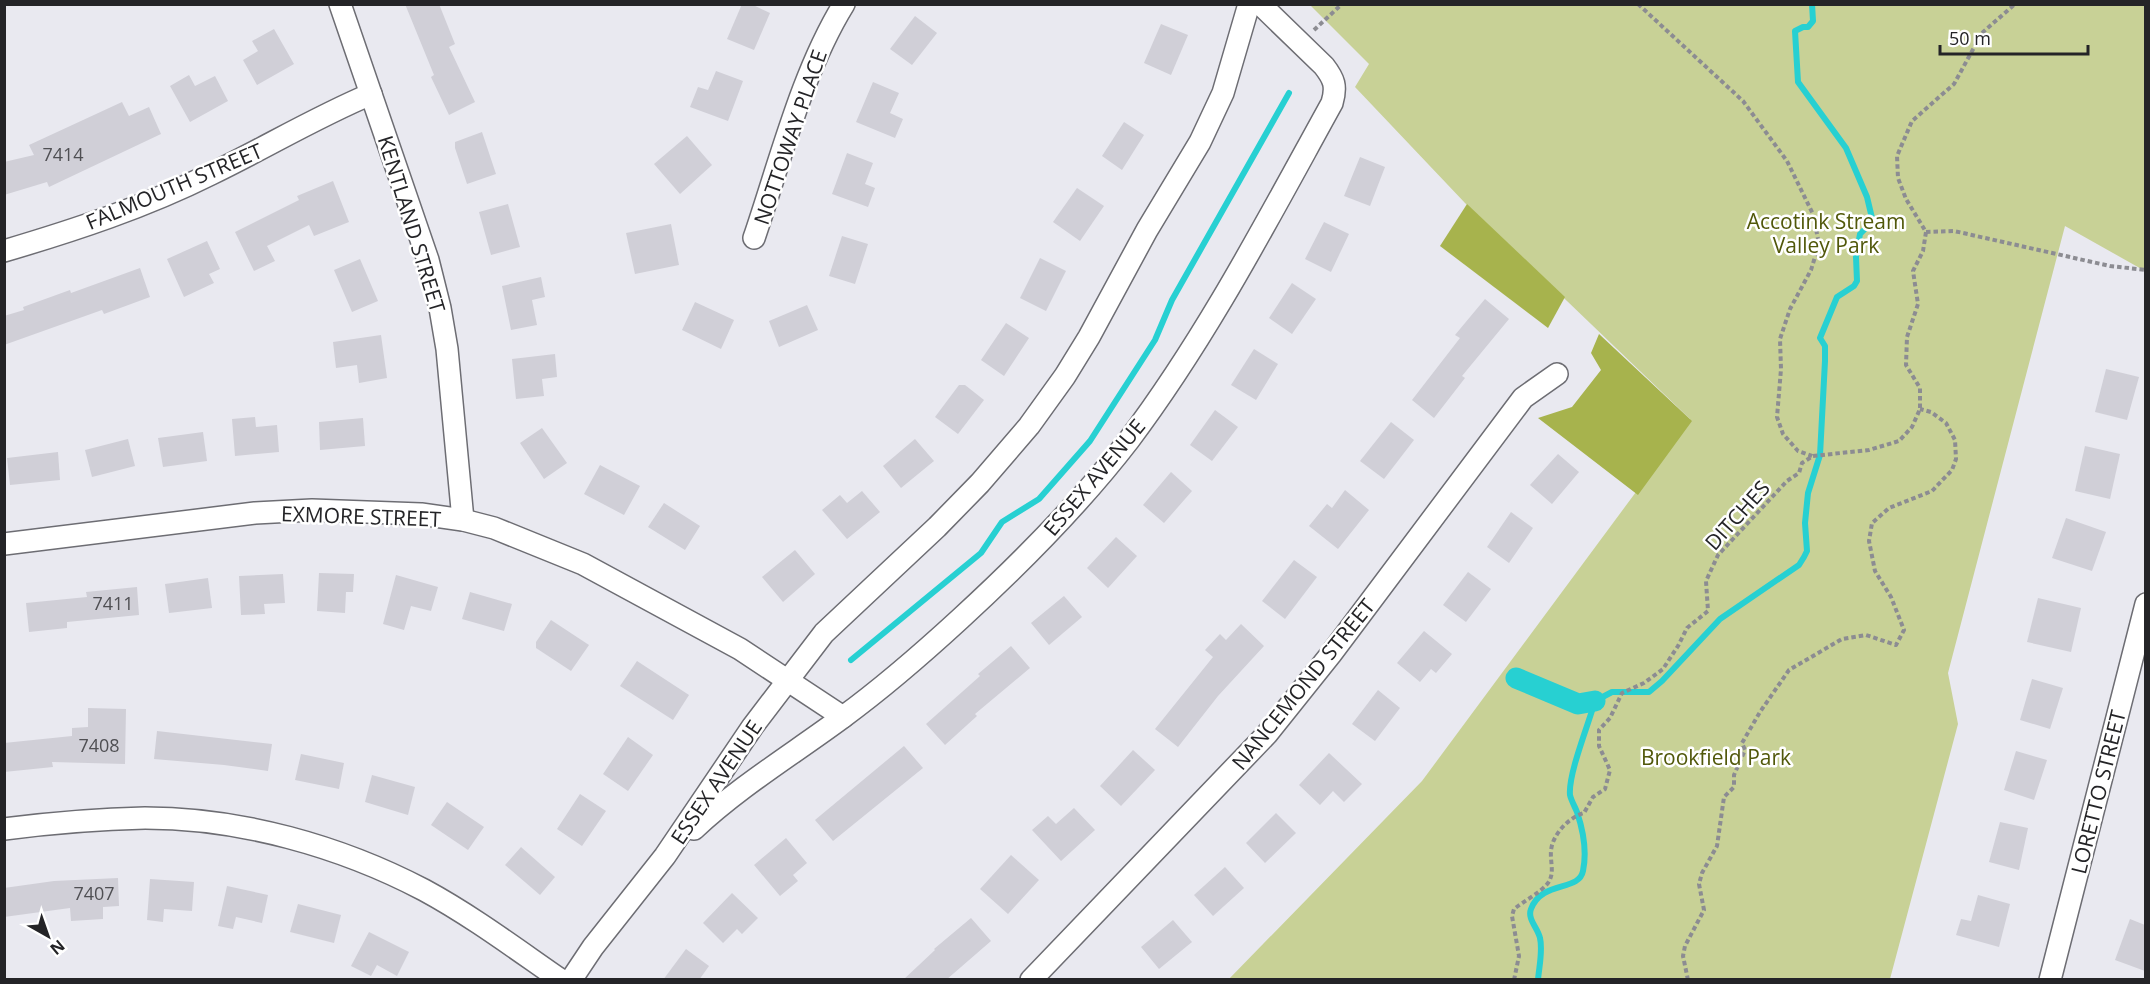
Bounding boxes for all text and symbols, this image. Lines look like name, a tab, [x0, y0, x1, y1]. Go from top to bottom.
scale bar	[1940, 18, 2088, 56]
text: 50 m	[1949, 26, 1991, 50]
street label: NOTTOWAY PLACE	[747, 46, 833, 228]
street label: KENTLAND STREET	[372, 132, 452, 316]
street label: FALMOUTH STREET	[82, 136, 267, 236]
house number: 7414	[42, 142, 84, 166]
park label: Accotink Stream Valley Park	[1747, 207, 1905, 259]
street label: ESSEX AVENUE	[1037, 413, 1151, 541]
street label: DITCHES	[1698, 474, 1776, 556]
street label: EXMORE STREET	[281, 499, 442, 533]
house number: 7411	[92, 591, 134, 615]
street label: NANCEMOND STREET	[1225, 592, 1381, 775]
street label: LORETTO STREET	[2064, 707, 2132, 877]
street label: ESSEX AVENUE	[664, 714, 768, 850]
house number: 7408	[78, 733, 120, 757]
park label: Brookfield Park	[1641, 743, 1791, 771]
house number: 7407	[73, 881, 115, 905]
north arrow	[18, 906, 78, 966]
text: N	[46, 935, 70, 960]

